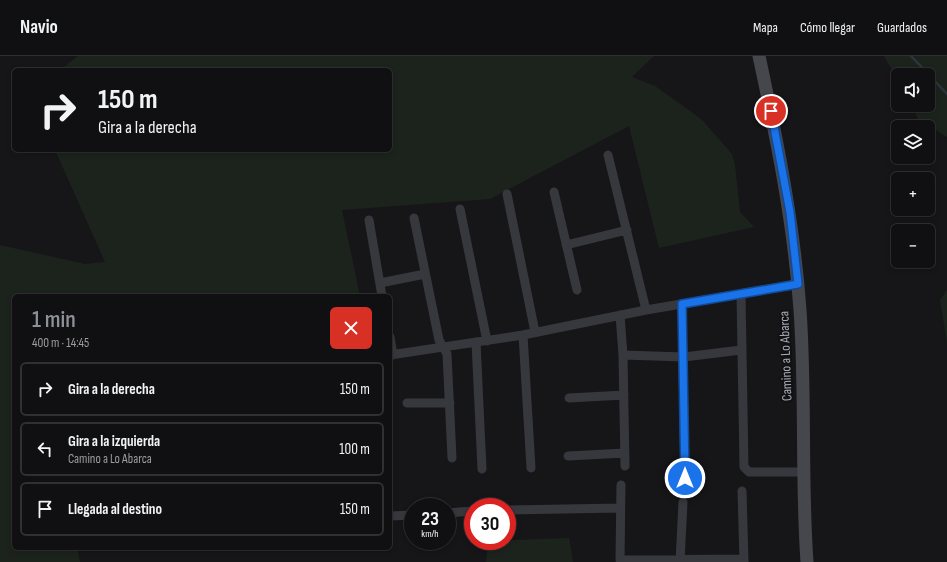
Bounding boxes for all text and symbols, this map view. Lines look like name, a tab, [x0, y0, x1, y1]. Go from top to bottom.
text: Navio	[20, 16, 58, 39]
text: Mapa	[753, 19, 778, 36]
text: Cómo llegar	[800, 19, 855, 36]
text: Guardados	[877, 19, 927, 36]
map controls	[891, 68, 935, 268]
button: sound	[891, 68, 935, 112]
text: 150 m	[98, 83, 158, 116]
icon: right	[32, 84, 84, 136]
pin	[754, 94, 788, 128]
icon: arrive	[760, 100, 782, 122]
text: Gira a la derecha	[98, 117, 197, 138]
button: layers	[891, 120, 935, 164]
button: +	[891, 172, 935, 216]
button: −	[891, 224, 935, 268]
text: 1 min	[32, 305, 76, 334]
button: close	[330, 307, 372, 349]
street label: Camino a Lo Abarca	[775, 311, 796, 401]
text: 400 m · 14:45	[32, 335, 89, 351]
icon: right	[34, 378, 56, 400]
text: Gira a la derecha	[68, 380, 155, 399]
text: 150 m	[340, 380, 370, 399]
text: Gira a la izquierda	[68, 432, 160, 451]
icon: left	[34, 438, 56, 460]
text: 100 m	[339, 440, 370, 459]
text: Camino a Lo Abarca	[68, 451, 152, 467]
position arrow	[664, 457, 706, 499]
icon: arrive	[34, 498, 56, 520]
speed limit sign: 30	[464, 498, 516, 550]
text: Llegada al destino	[68, 500, 162, 519]
text: 150 m	[340, 500, 370, 519]
text: 23	[421, 507, 439, 531]
text: km/h	[421, 528, 439, 540]

